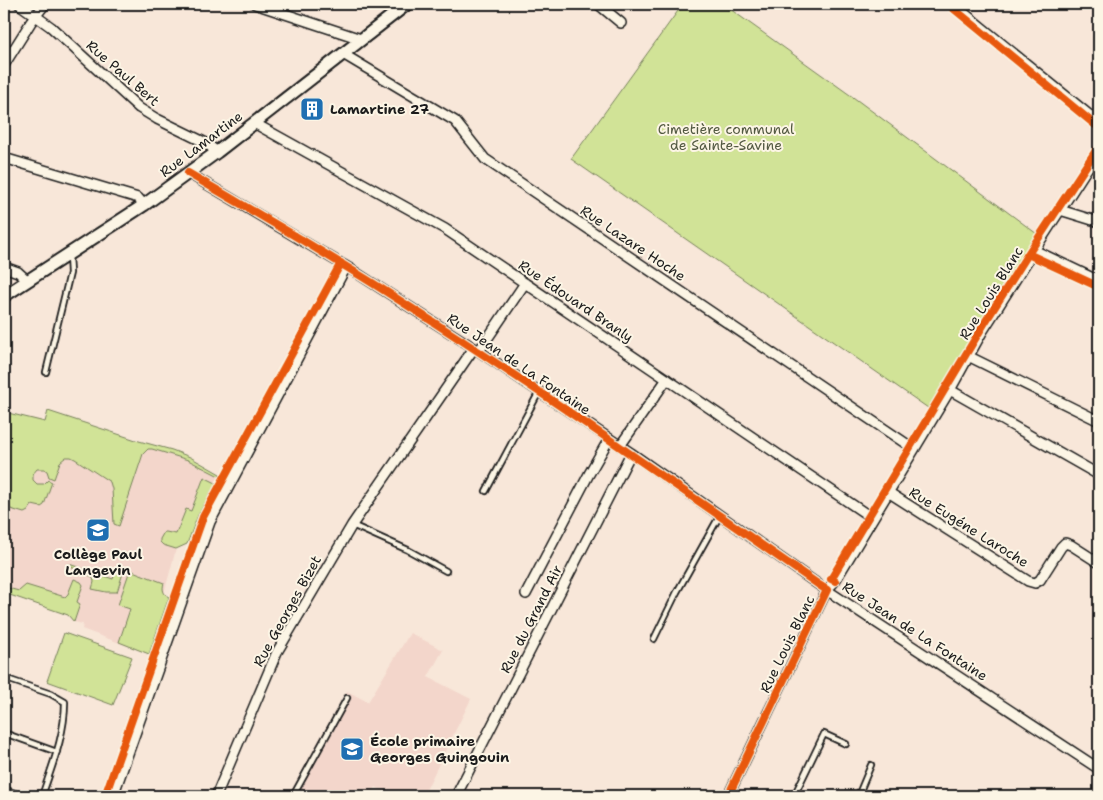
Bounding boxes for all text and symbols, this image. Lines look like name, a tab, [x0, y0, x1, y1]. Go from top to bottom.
street label: Rue Paul Bert	[83, 36, 163, 110]
building icon: Lamartine 27	[299, 96, 325, 122]
place label: Lamartine 27	[330, 100, 429, 118]
street label: Rue Lamartine	[156, 107, 246, 181]
park label: Cimetière communal de Sainte-Savine	[658, 120, 795, 154]
street label: Rue Lazare Hoche	[577, 201, 689, 285]
street label: Rue Louis Blanc	[955, 243, 1027, 343]
street label: Rue Édouard Branly	[515, 256, 637, 346]
street label: Rue Jean de La Fontaine	[444, 309, 594, 419]
street label: Rue Eugéne Laroche	[906, 483, 1032, 571]
school or university icon: Collège Paul Langevin	[85, 517, 111, 543]
place label: Collège Paul Langevin	[54, 545, 142, 579]
street label: Rue Georges Bizet	[249, 552, 325, 670]
street label: Rue du Grand Air	[496, 562, 566, 676]
street label: Rue Jean de La Fontaine	[839, 577, 991, 685]
street label: Rue Louis Blanc	[756, 592, 818, 696]
place label: École primaire Georges Guingouin	[370, 732, 509, 766]
school or university icon: École primaire Georges Guingouin	[339, 736, 365, 762]

